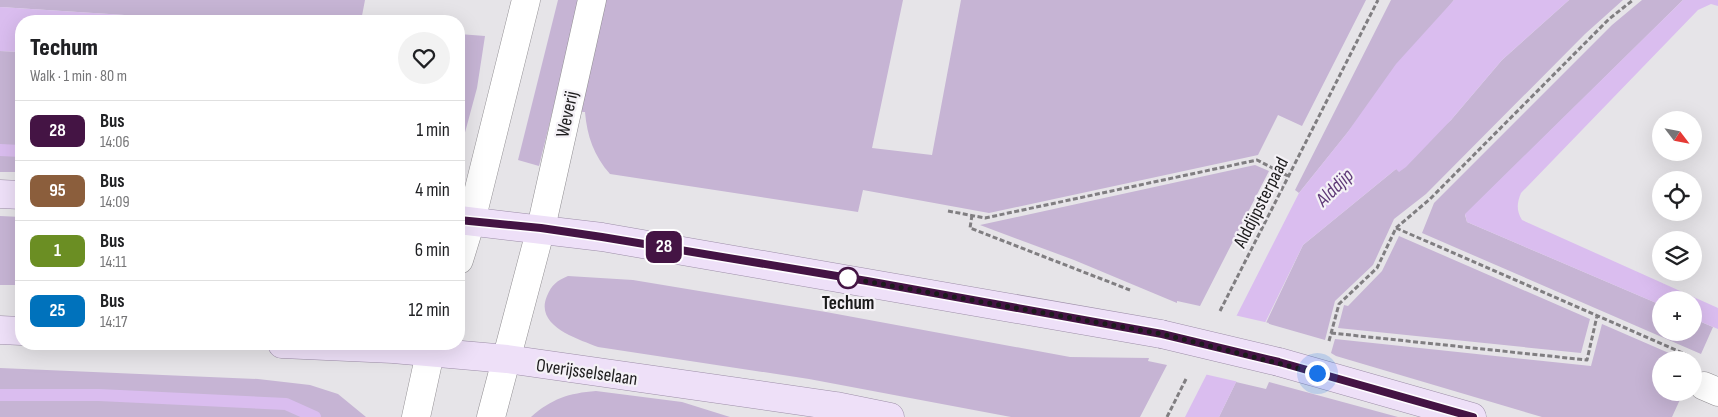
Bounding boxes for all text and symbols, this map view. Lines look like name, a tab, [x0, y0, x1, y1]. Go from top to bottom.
button: heart	[398, 32, 450, 84]
text: Techum	[30, 33, 98, 62]
text: Walk · 1 min · 80 m	[30, 67, 127, 86]
street label: Weverij	[551, 89, 584, 140]
text: Bus	[100, 110, 125, 133]
north arrow	[1652, 111, 1702, 161]
map controls	[1652, 111, 1702, 401]
text: 1 min	[416, 119, 450, 142]
text: 28	[49, 120, 66, 141]
text: 14:06	[100, 133, 129, 152]
street label: Alddjipsterpaad	[1228, 154, 1294, 253]
water label: Alddjip	[1310, 164, 1359, 212]
text: Bus	[100, 170, 125, 193]
button: locate	[1652, 171, 1702, 221]
text: 4 min	[415, 179, 450, 202]
text: 95	[49, 180, 66, 201]
text: 14:09	[100, 193, 130, 212]
text: Bus	[100, 230, 125, 253]
line badge: 28	[642, 231, 686, 263]
button: layers	[1652, 231, 1702, 281]
text: 28	[656, 236, 672, 257]
text: 6 min	[415, 239, 450, 262]
text: 1	[54, 240, 61, 261]
text: 14:11	[100, 253, 127, 272]
marker: Techum	[837, 267, 859, 289]
text: Bus	[100, 290, 125, 313]
button: +	[1652, 291, 1702, 341]
place label: Techum	[822, 292, 874, 315]
text: 12 min	[408, 299, 450, 322]
text: 25	[50, 300, 65, 321]
text: 14:17	[100, 313, 127, 332]
button: −	[1652, 351, 1702, 401]
street label: Overijsselselaan	[535, 354, 639, 391]
your location	[1305, 361, 1330, 386]

